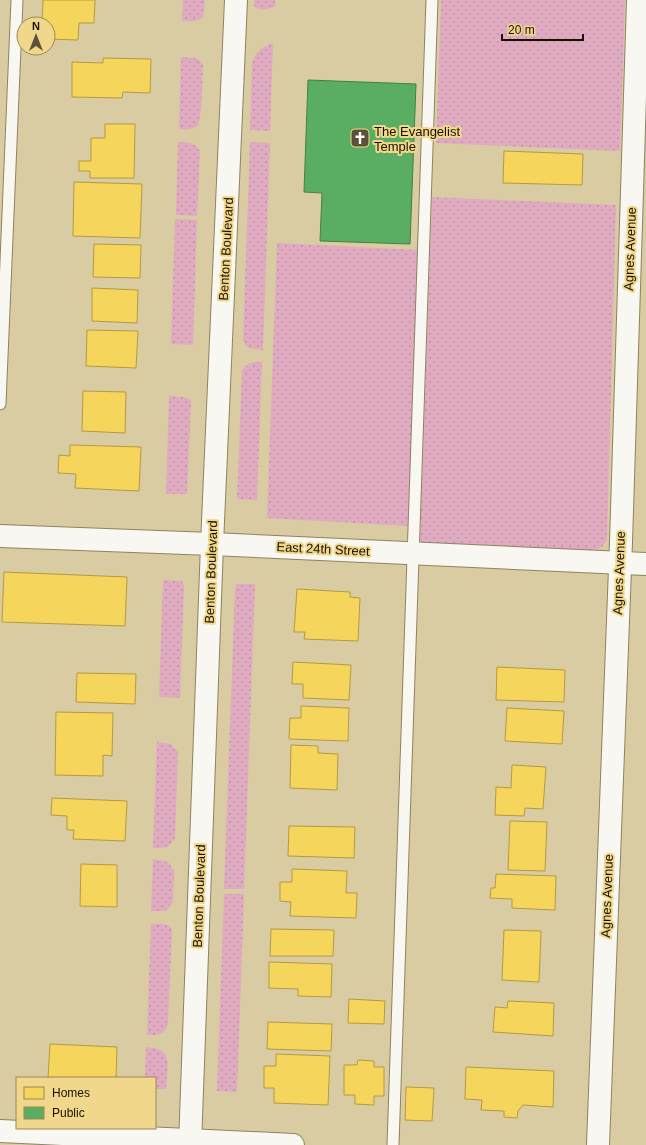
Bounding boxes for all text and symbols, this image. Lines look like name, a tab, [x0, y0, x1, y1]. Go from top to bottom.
north arrow	[16, 16, 56, 56]
scale bar	[502, 16, 583, 42]
text: N	[32, 20, 40, 32]
text: 20 m	[508, 23, 535, 37]
place label: The Evangelist Temple	[374, 124, 460, 154]
church icon: The Evangelist Temple	[349, 127, 371, 149]
street label: Benton Boulevard	[216, 197, 236, 301]
street label: Agnes Avenue	[621, 207, 639, 291]
street label: Benton Boulevard	[202, 520, 220, 624]
street label: Agnes Avenue	[610, 531, 628, 615]
street label: East 24th Street	[276, 539, 370, 559]
street label: Benton Boulevard	[190, 844, 208, 948]
street label: Agnes Avenue	[598, 854, 616, 938]
legend	[16, 1077, 156, 1129]
text: Homes	[52, 1086, 90, 1100]
text: Public	[52, 1106, 85, 1120]

